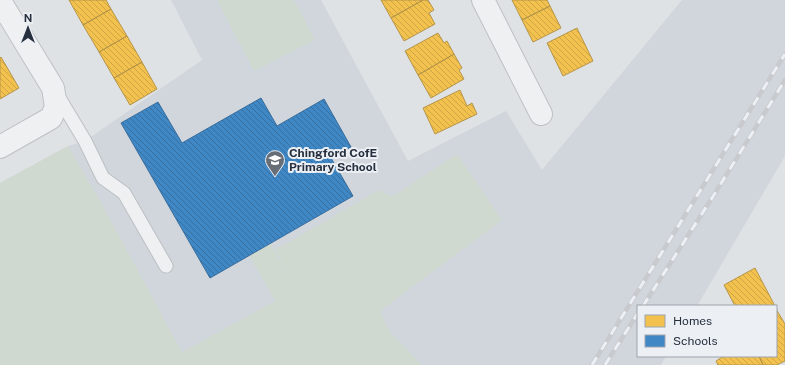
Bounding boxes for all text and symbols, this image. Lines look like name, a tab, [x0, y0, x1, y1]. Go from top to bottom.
north arrow	[8, 8, 48, 48]
text: N	[24, 12, 32, 24]
place label: Chingford CofE Primary School	[289, 146, 377, 174]
school or university icon: Chingford CofE Primary School	[264, 149, 286, 177]
legend	[637, 305, 777, 357]
text: Homes	[673, 314, 712, 328]
text: Schools	[673, 334, 718, 348]

